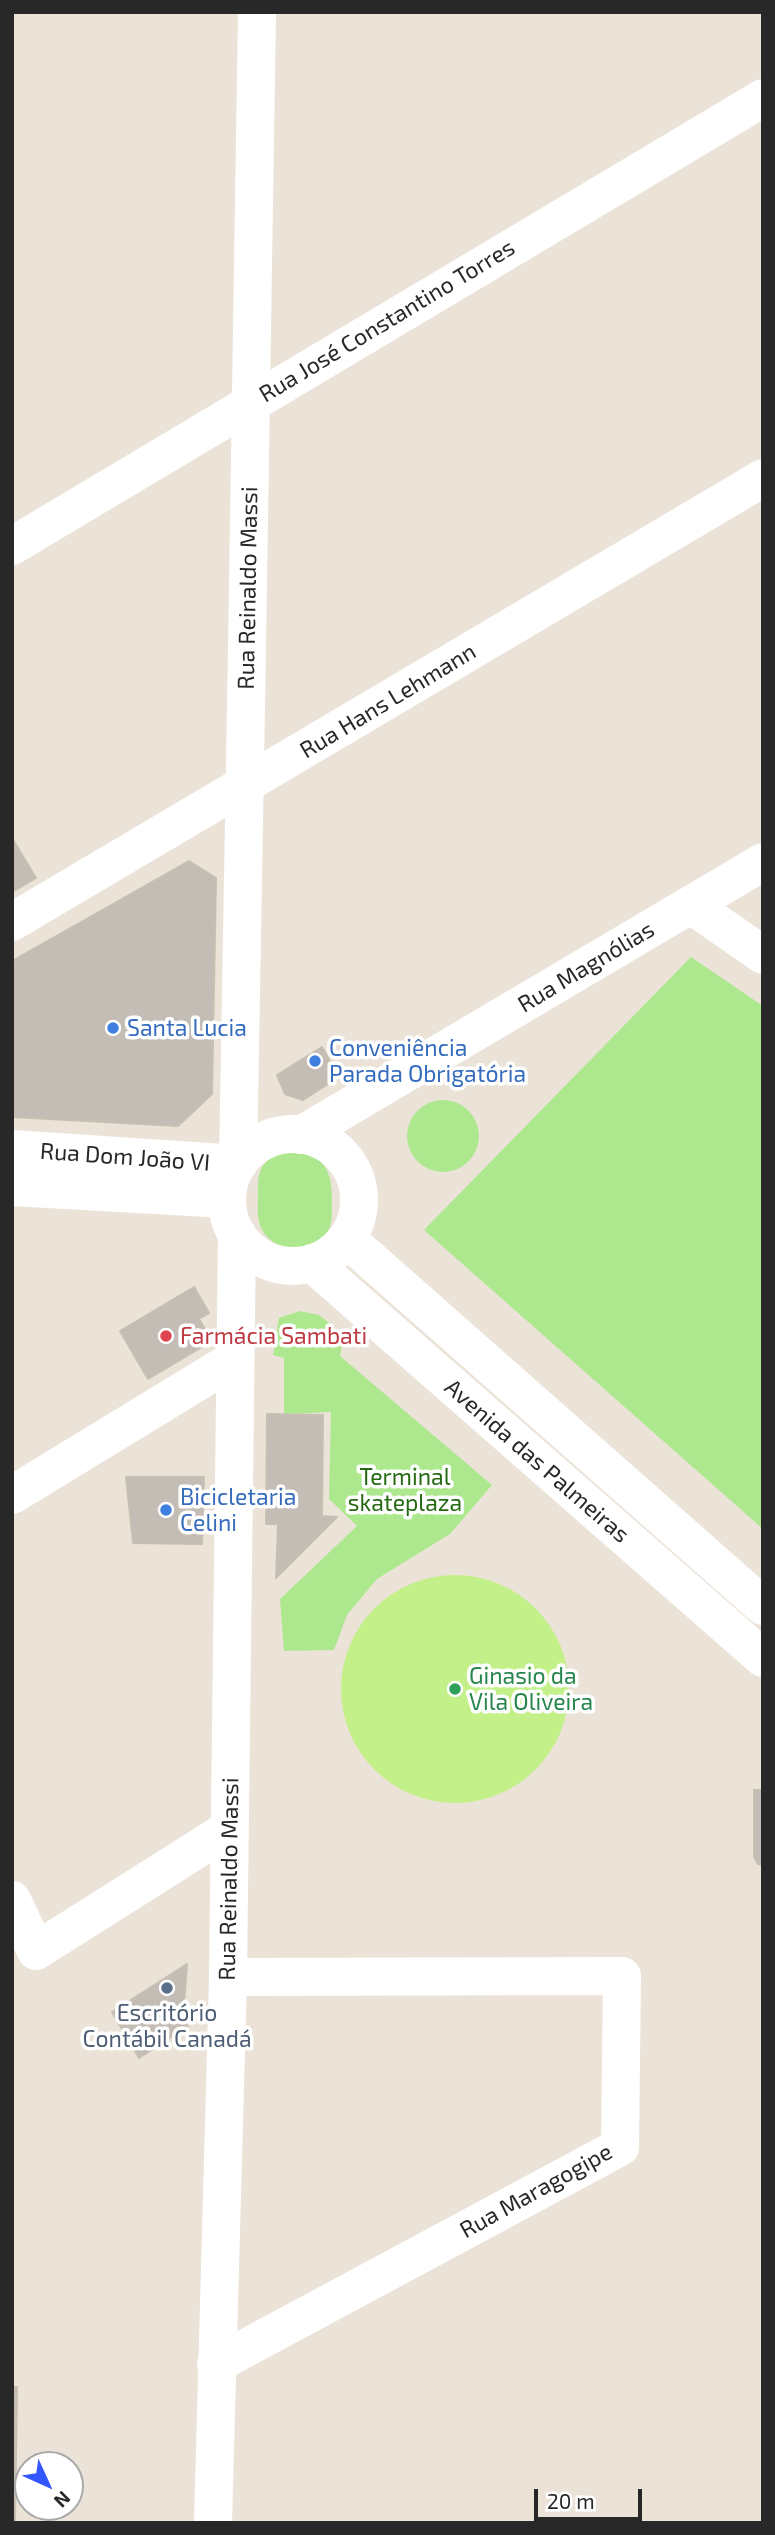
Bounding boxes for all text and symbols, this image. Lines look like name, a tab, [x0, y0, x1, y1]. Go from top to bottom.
street label: Rua José Constantino Torres	[254, 234, 520, 408]
street label: Rua Reinaldo Massi	[232, 486, 264, 690]
street label: Rua Hans Lehmann	[295, 638, 481, 764]
street label: Rua Magnólias	[513, 916, 659, 1018]
place label: Santa Lucia	[127, 1014, 247, 1042]
marker: Santa Lucia	[105, 1020, 121, 1036]
place label: Conveniência Parada Obrigatória	[329, 1034, 526, 1088]
marker: Conveniência Parada Obrigatória	[307, 1053, 323, 1069]
street label: Rua Dom João VI	[39, 1137, 211, 1177]
place label: Farmácia Sambati	[180, 1322, 367, 1350]
marker: Farmácia Sambati	[158, 1328, 174, 1344]
street label: Avenida das Palmeiras	[439, 1373, 635, 1549]
park label: Terminal skateplaza	[348, 1463, 462, 1517]
place label: Bicicletaria Celini	[180, 1483, 296, 1537]
marker: Bicicletaria Celini	[158, 1502, 174, 1518]
place label: Ginasio da Vila Oliveira	[469, 1662, 593, 1716]
marker: Ginasio da Vila Oliveira	[447, 1681, 463, 1697]
street label: Rua Reinaldo Massi	[213, 1777, 245, 1981]
marker: Escritório Contábil Canadá	[159, 1980, 175, 1996]
place label: Escritório Contábil Canadá	[82, 1999, 252, 2053]
street label: Rua Maragogipe	[455, 2138, 617, 2244]
north arrow	[14, 2451, 84, 2521]
scale bar	[537, 2476, 646, 2520]
text: N	[50, 2487, 76, 2513]
text: 20 m	[547, 2488, 595, 2513]

